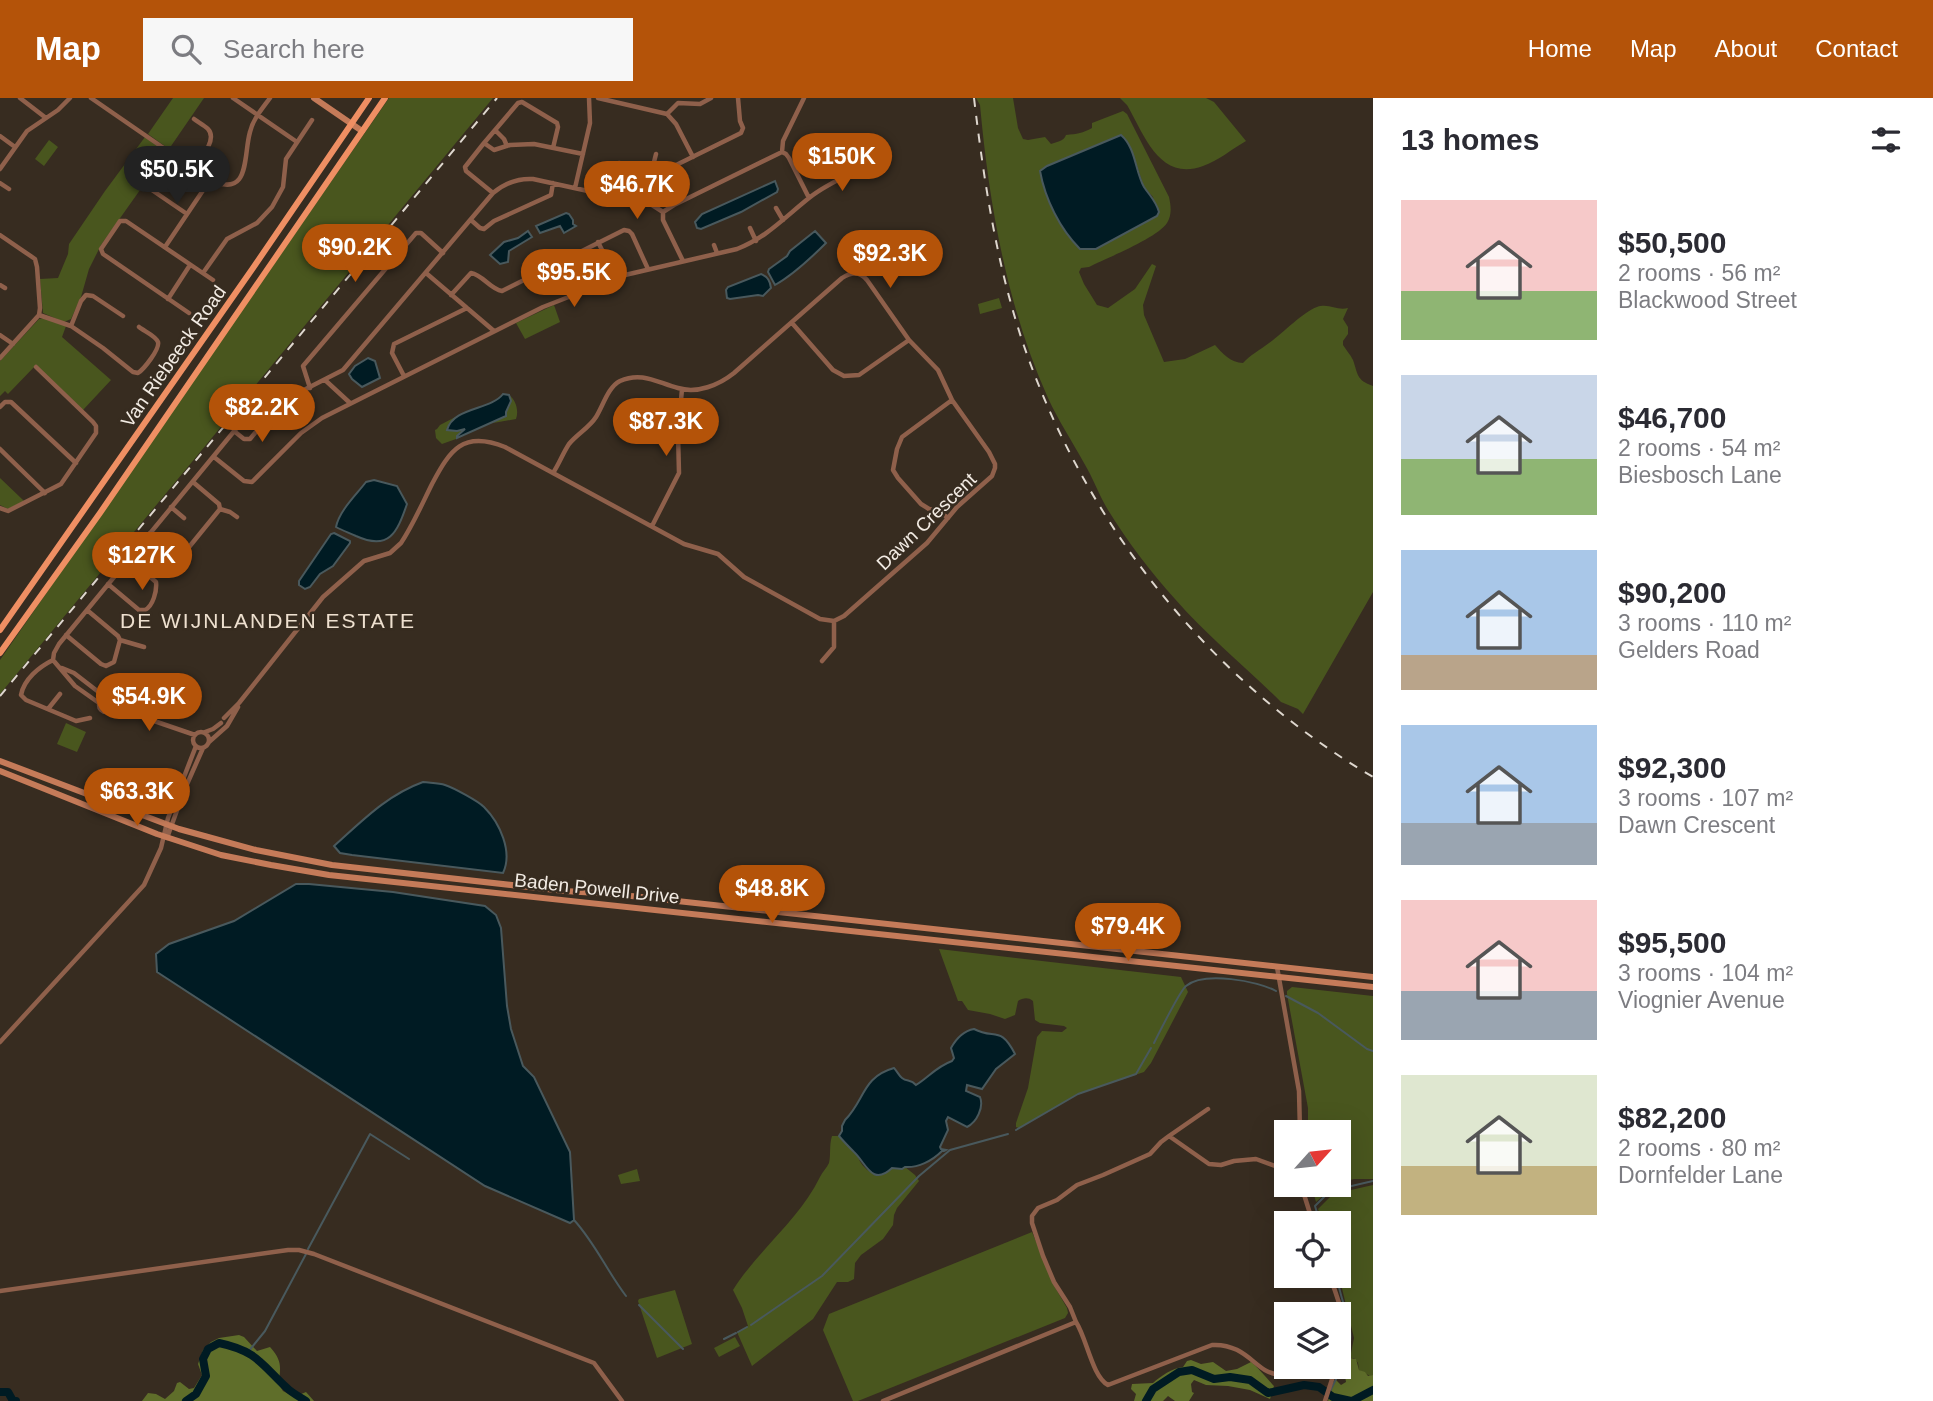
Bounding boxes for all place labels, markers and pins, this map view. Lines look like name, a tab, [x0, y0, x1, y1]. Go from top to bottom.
pin: $150K	[793, 134, 891, 193]
pin: $50.5K	[120, 146, 234, 206]
pin: $46.7K	[580, 162, 694, 221]
pin: $90.2K	[298, 225, 412, 284]
pin: $92.3K	[833, 230, 947, 290]
pin: $95.5K	[517, 250, 631, 309]
pin: $82.2K	[205, 384, 319, 444]
pin: $87.3K	[609, 398, 723, 458]
pin: $127K	[93, 532, 191, 592]
pin: $54.9K	[92, 674, 206, 733]
pin: $63.3K	[80, 768, 194, 828]
pin: $48.8K	[715, 866, 829, 925]
pin: $79.4K	[1071, 904, 1185, 963]

